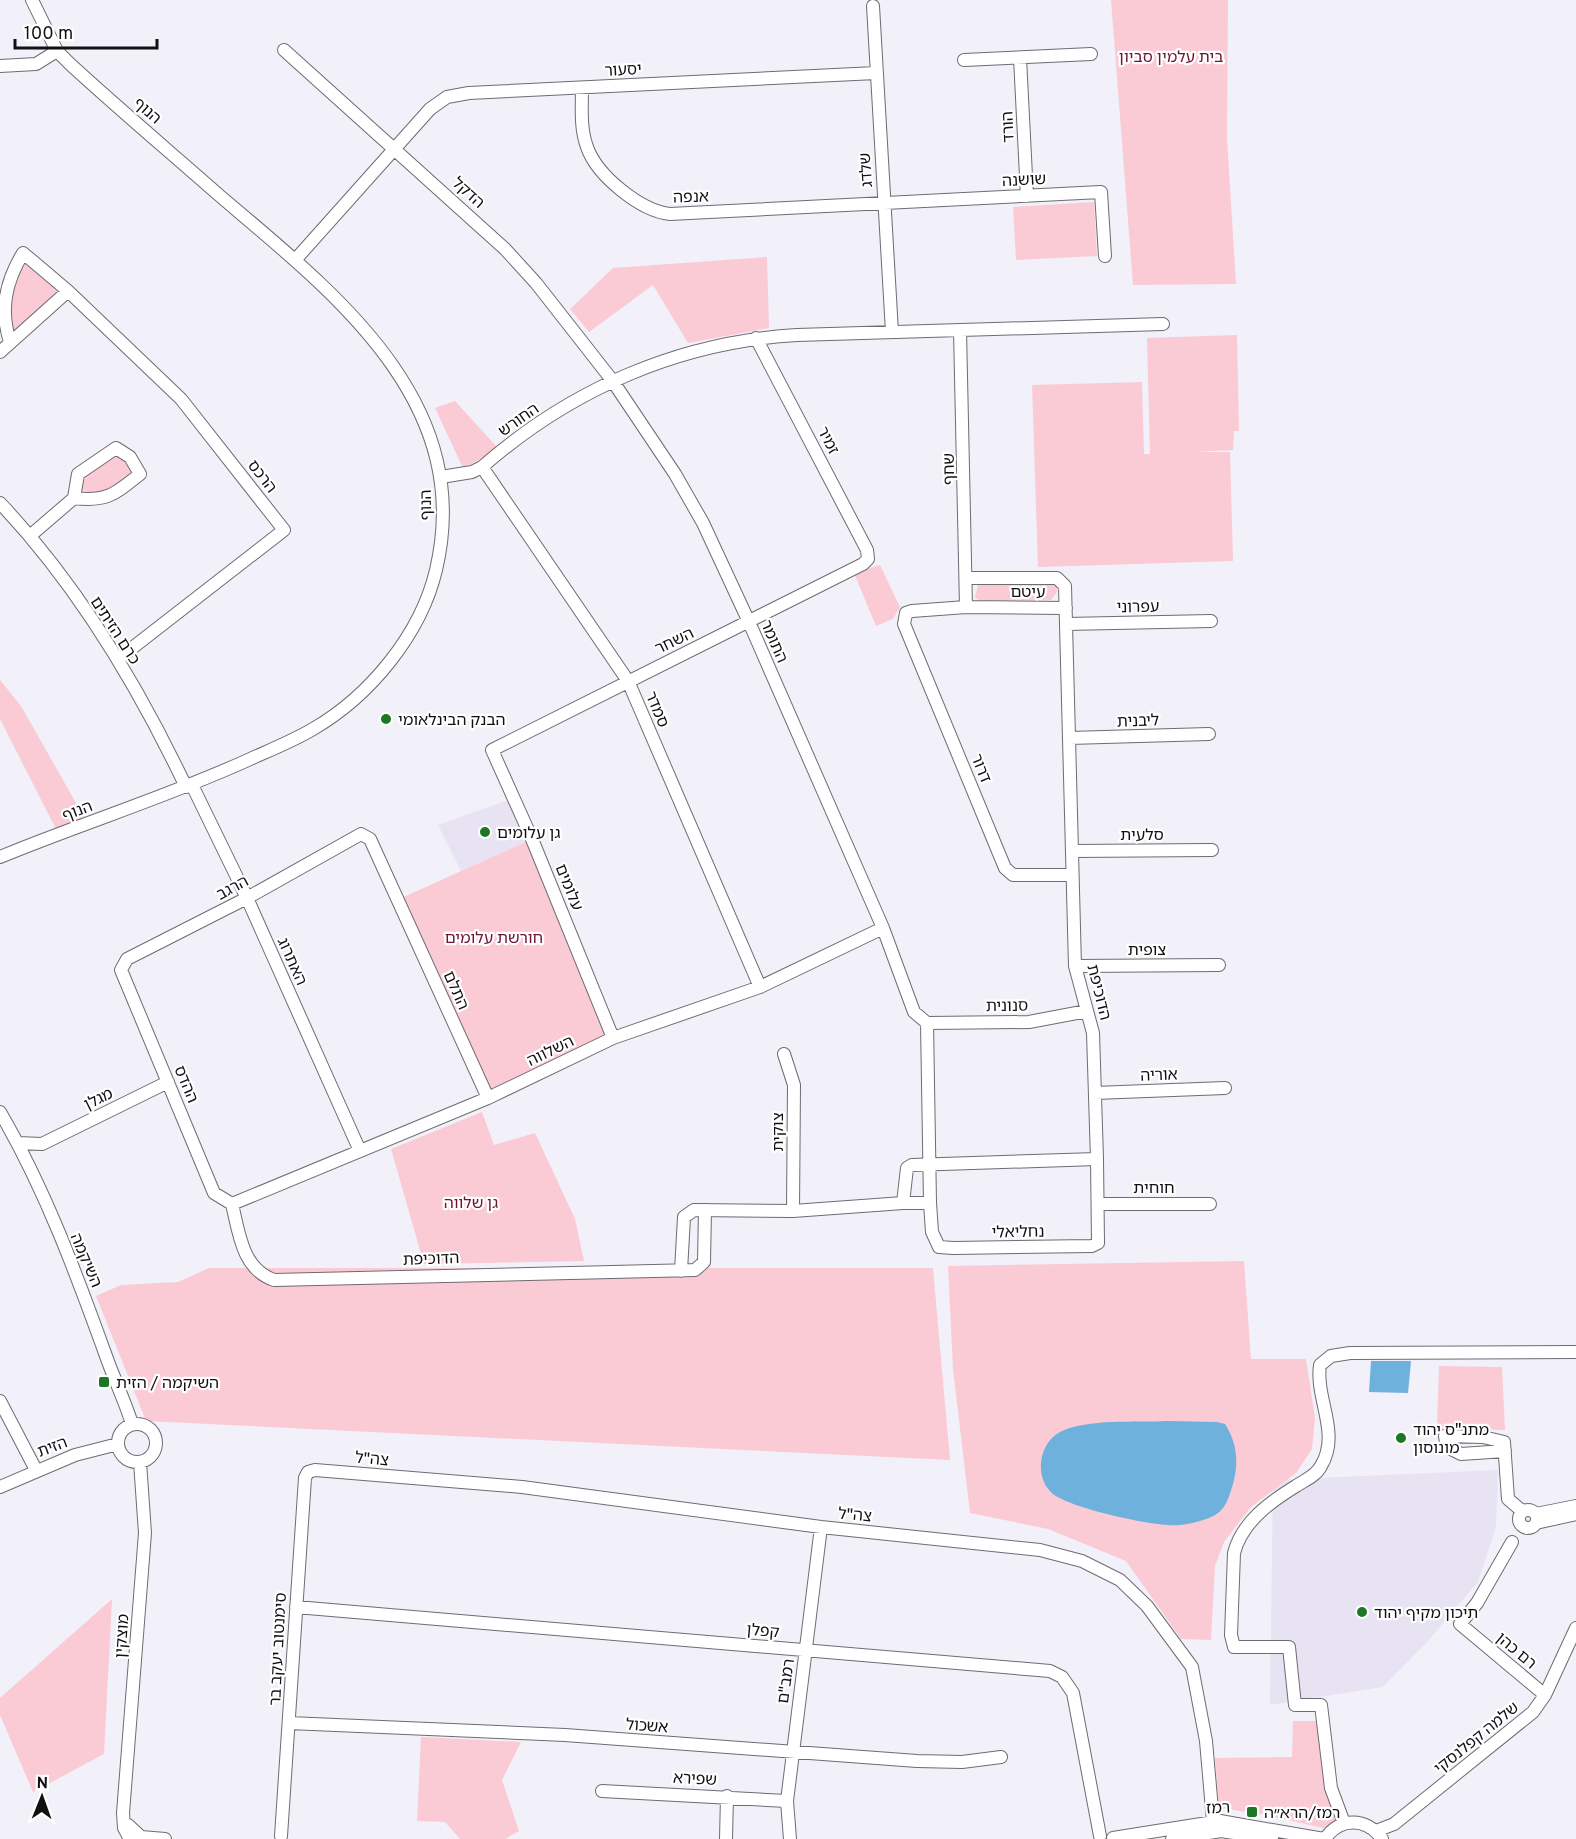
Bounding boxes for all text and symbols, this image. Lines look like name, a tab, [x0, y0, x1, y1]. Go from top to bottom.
scale bar	[15, 12, 158, 50]
text: 100 m	[24, 23, 73, 46]
park label: בית עלמין סביון	[1119, 48, 1223, 68]
street label: יסעור	[604, 60, 642, 82]
street label: הנוף	[128, 94, 165, 129]
street label: הורד	[998, 111, 1020, 143]
street label: שלדג	[856, 152, 878, 188]
street label: שושנה	[1001, 170, 1047, 192]
street label: הדקל	[447, 174, 488, 213]
street label: אנפה	[673, 187, 709, 209]
street label: החורש	[495, 399, 543, 442]
street label: זמיר	[812, 424, 843, 458]
street label: שחף	[940, 453, 960, 485]
street label: הרכס	[242, 457, 281, 498]
street label: הנוף	[417, 489, 437, 521]
street label: עיטם	[1010, 583, 1046, 603]
street label: כרם הזיתים	[85, 593, 144, 669]
street label: עפרוני	[1116, 598, 1160, 618]
street label: התומר	[755, 617, 791, 666]
street label: השחר	[652, 624, 698, 660]
street label: סמדר	[640, 689, 673, 731]
place label: הבנק הבינלאומי	[398, 711, 506, 731]
street label: ליבנית	[1117, 711, 1160, 733]
marker: הבנק הבינלאומי	[379, 712, 393, 726]
street label: דרור	[965, 751, 995, 786]
street label: הנוף	[60, 797, 96, 827]
place label: גן עלומים	[497, 824, 560, 844]
marker: גן עלומים	[478, 825, 492, 839]
street label: סלעית	[1120, 826, 1164, 846]
street label: עלומים	[550, 862, 586, 914]
street label: הרגב	[213, 872, 252, 905]
park label: חורשת עלומים	[445, 929, 543, 949]
street label: האתרוג	[272, 935, 311, 989]
street label: צופית	[1128, 941, 1166, 961]
street label: הדוכיפת	[1081, 963, 1115, 1022]
street label: התלם	[438, 968, 472, 1013]
street label: סנונית	[986, 997, 1028, 1017]
street label: השלווה	[524, 1032, 578, 1072]
street label: ההדס	[168, 1063, 202, 1106]
street label: אוריה	[1140, 1065, 1178, 1087]
street label: מגלן	[81, 1084, 117, 1115]
street label: צוקית	[769, 1112, 789, 1152]
street label: חוחית	[1133, 1179, 1175, 1199]
park label: גן שלווה	[444, 1194, 498, 1214]
street label: נחליאלי	[991, 1223, 1045, 1243]
street label: השיקמה	[65, 1231, 106, 1291]
street label: הדוכיפת	[402, 1249, 460, 1271]
place label: השיקמה / הזית	[116, 1374, 219, 1394]
marker: השיקמה / הזית	[97, 1375, 111, 1389]
place label: מתנ"ס יהוד מונוסון	[1413, 1421, 1489, 1459]
marker: מתנ"ס יהוד מונוסון	[1394, 1431, 1408, 1445]
street label: הזית	[35, 1433, 71, 1463]
street label: צה"ל	[354, 1449, 390, 1471]
street label: צה"ל	[837, 1505, 873, 1527]
street label: סימנטוב יעקב בר	[266, 1592, 292, 1706]
place label: תיכון מקיף יהוד	[1374, 1604, 1478, 1624]
marker: תיכון מקיף יהוד	[1355, 1605, 1369, 1619]
street label: מוצקין	[111, 1613, 135, 1659]
street label: קפלן	[745, 1621, 780, 1643]
street label: רם כהן	[1491, 1629, 1540, 1674]
street label: רמב"ם	[774, 1657, 800, 1705]
street label: שלמה קפלנסקי	[1431, 1698, 1524, 1779]
street label: אשכול	[625, 1716, 669, 1738]
north arrow	[12, 1767, 72, 1827]
street label: שפירא	[672, 1769, 717, 1791]
text: N	[36, 1774, 48, 1794]
street label: רמז	[1206, 1799, 1230, 1819]
place label: רמז/הרא״ה	[1264, 1804, 1340, 1824]
marker: רמז/הרא״ה	[1245, 1805, 1259, 1819]

